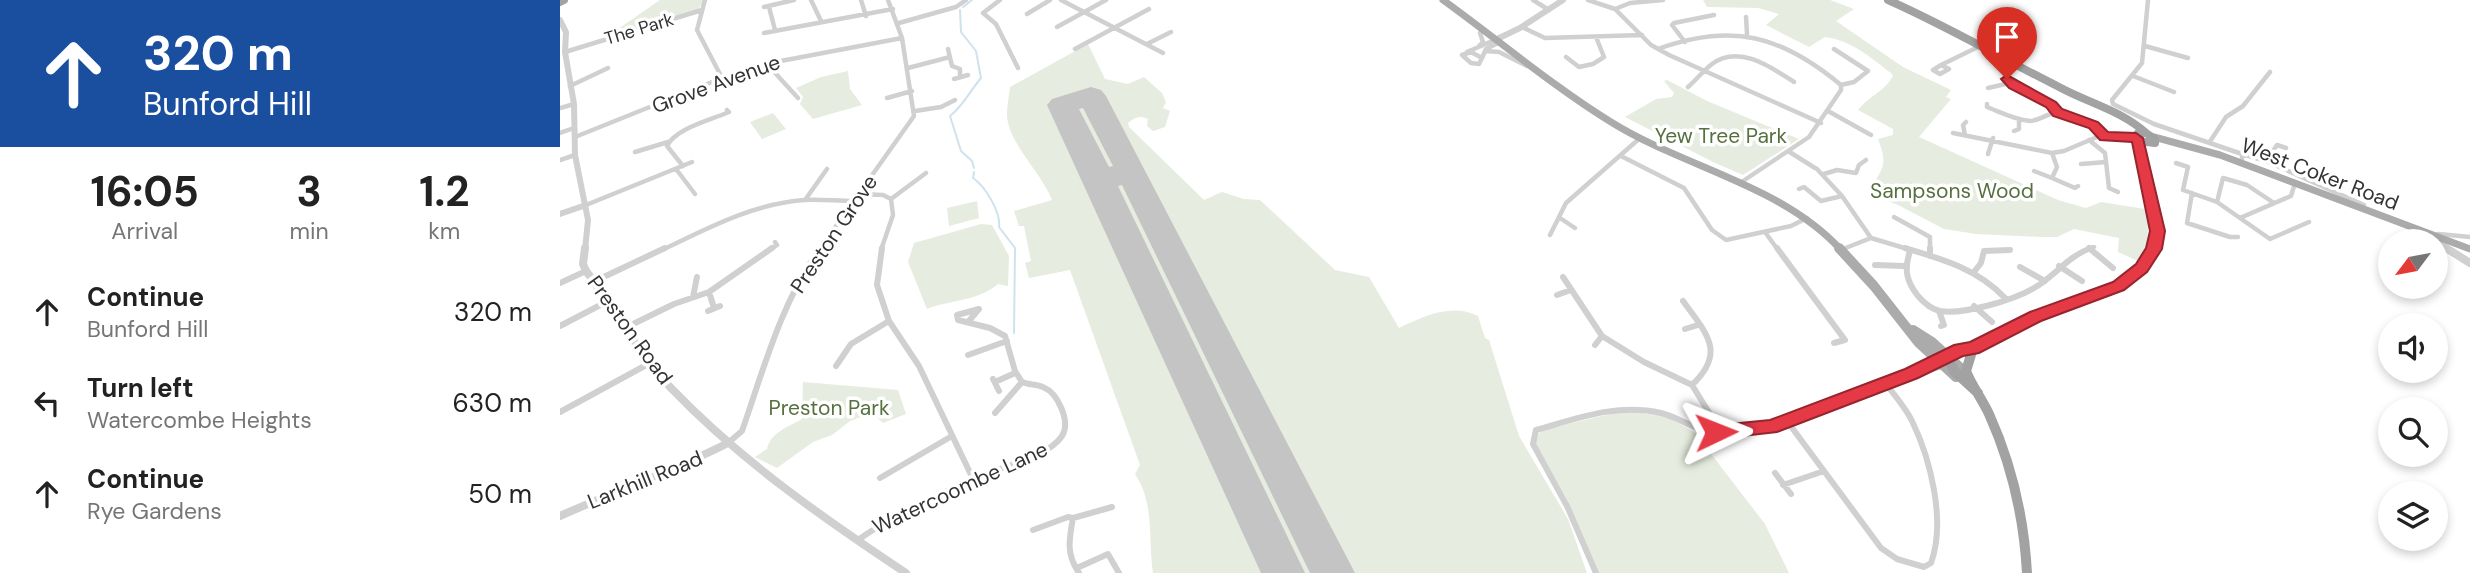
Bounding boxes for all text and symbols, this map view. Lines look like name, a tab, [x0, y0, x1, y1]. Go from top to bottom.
street label: The Park	[602, 7, 676, 51]
pin	[1977, 7, 2037, 79]
icon: arrive	[1988, 18, 2026, 56]
text: 320 m	[143, 21, 293, 85]
icon: ahead	[28, 28, 119, 119]
street label: Grove Avenue	[648, 48, 784, 120]
text: Bunford Hill	[143, 83, 312, 125]
park label: Yew Tree Park	[1655, 122, 1788, 150]
street label: West Coker Road	[2237, 131, 2403, 217]
text: 16:05	[91, 164, 199, 219]
text: 3	[296, 164, 322, 219]
text: 1.2	[419, 164, 469, 219]
street label: Preston Grove	[784, 169, 884, 299]
park label: Sampsons Wood	[1870, 177, 2034, 205]
text: Arrival	[111, 216, 178, 246]
text: min	[289, 216, 329, 246]
text: km	[428, 216, 460, 246]
north arrow	[2378, 229, 2448, 299]
map controls	[2378, 229, 2448, 551]
street label: Preston Road	[581, 270, 679, 390]
text: Continue	[87, 280, 204, 314]
icon: ahead	[28, 293, 66, 331]
text: 320 m	[454, 295, 532, 329]
button: sound	[2378, 313, 2448, 383]
text: Bunford Hill	[87, 314, 208, 344]
text: Turn left	[87, 371, 194, 405]
icon: left	[28, 384, 66, 422]
text: 630 m	[452, 386, 532, 420]
park label: Preston Park	[768, 394, 890, 422]
position arrow	[1679, 395, 1753, 469]
button: search	[2378, 397, 2448, 467]
text: Watercombe Heights	[87, 405, 312, 435]
street label: Watercoombe Lane	[868, 435, 1052, 541]
street label: Larkhill Road	[583, 444, 707, 516]
text: Continue	[87, 462, 204, 496]
icon: ahead	[28, 475, 66, 513]
text: 50 m	[468, 477, 532, 511]
button: layers	[2378, 481, 2448, 551]
text: Rye Gardens	[87, 496, 222, 526]

